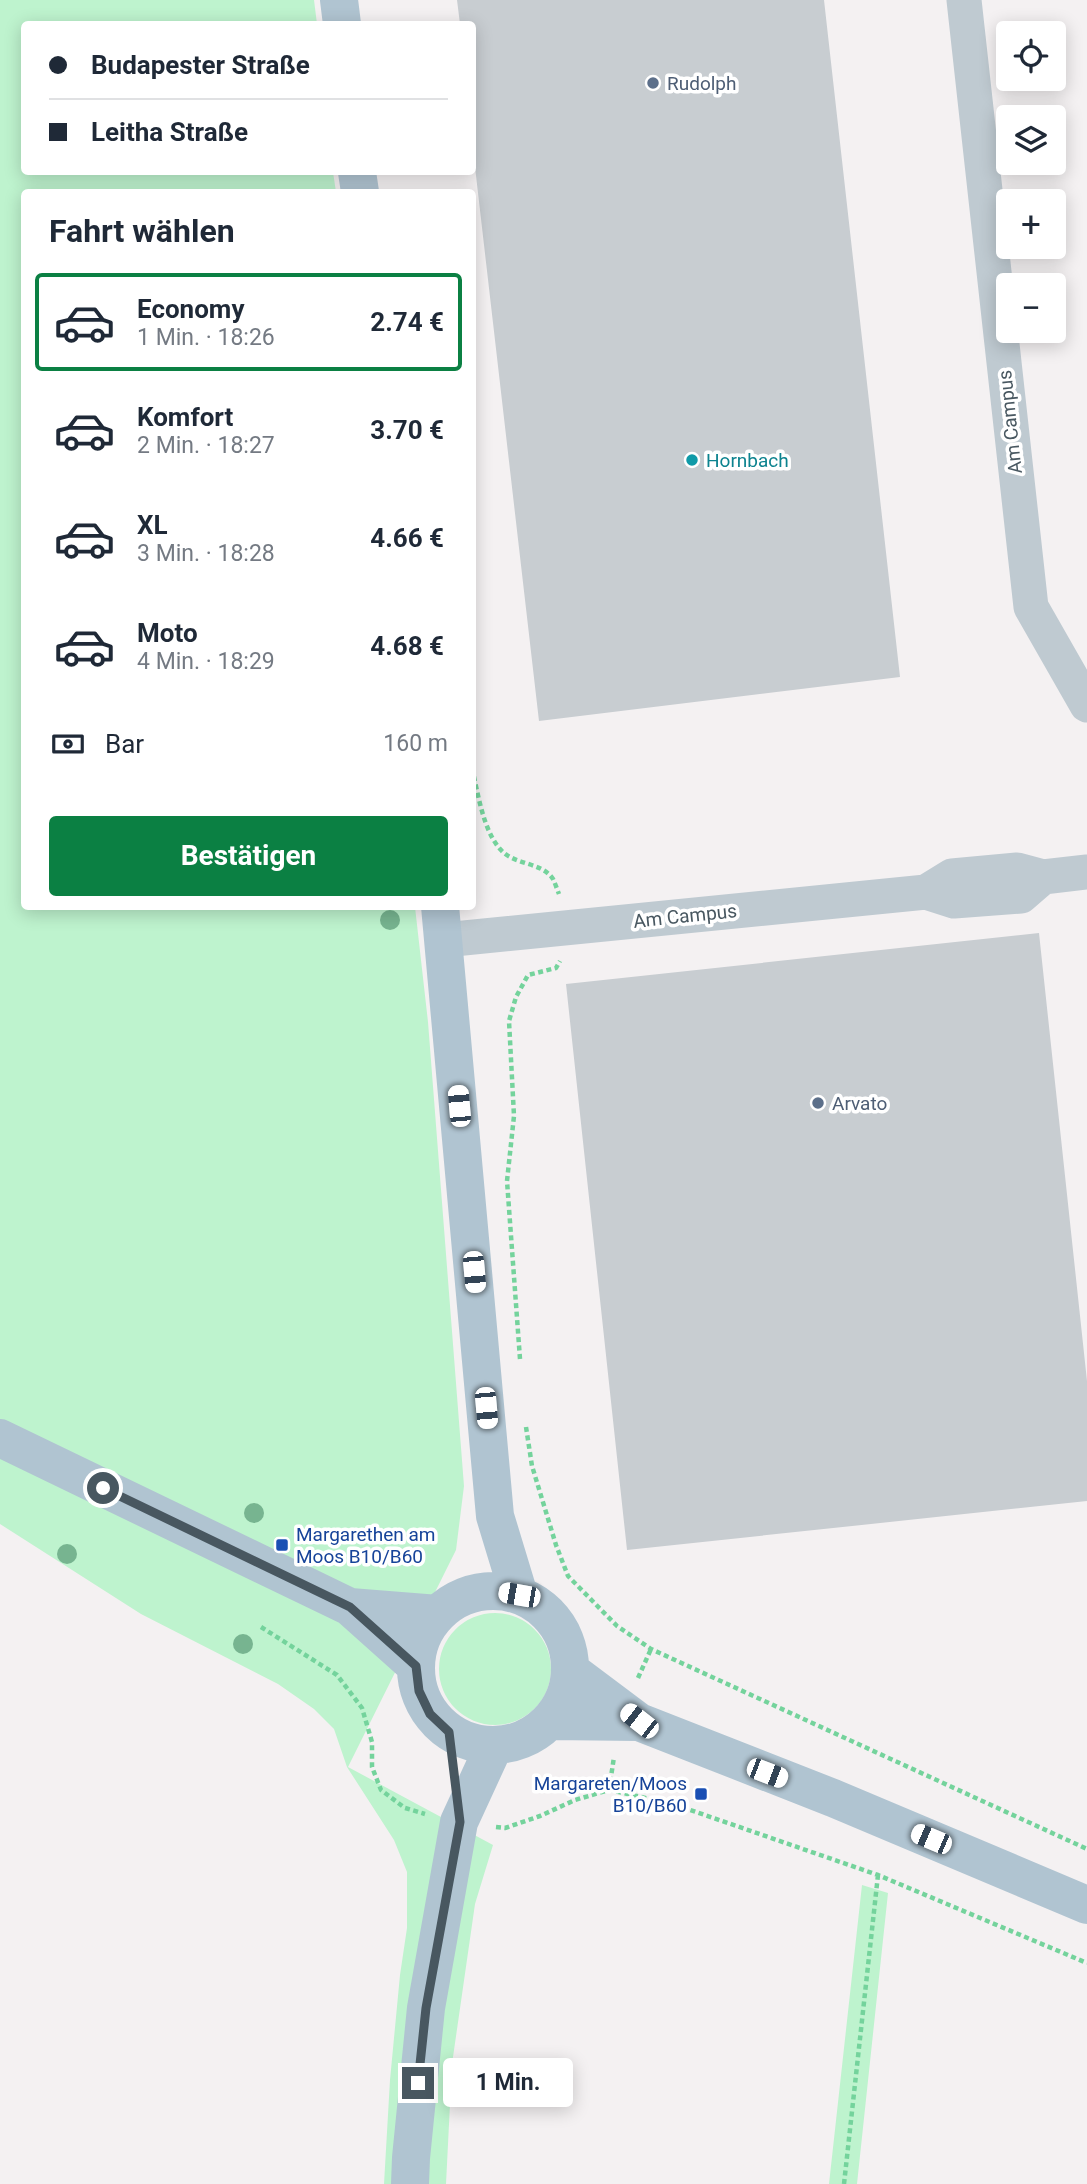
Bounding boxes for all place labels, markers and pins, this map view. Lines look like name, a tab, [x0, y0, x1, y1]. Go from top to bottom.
place label: Rudolph	[667, 72, 737, 95]
marker: Rudolph	[645, 75, 661, 91]
place label: Hornbach	[706, 449, 789, 472]
marker: Hornbach	[684, 452, 700, 468]
place label: Arvato	[832, 1092, 887, 1115]
marker: Arvato	[810, 1095, 826, 1111]
place label: Margarethen am Moos B10/B60	[296, 1523, 436, 1568]
marker: Margarethen am Moos B10/B60	[274, 1537, 290, 1553]
place label: Margareten/Moos B10/B60	[534, 1772, 687, 1817]
marker: Margareten/Moos B10/B60	[693, 1786, 709, 1802]

